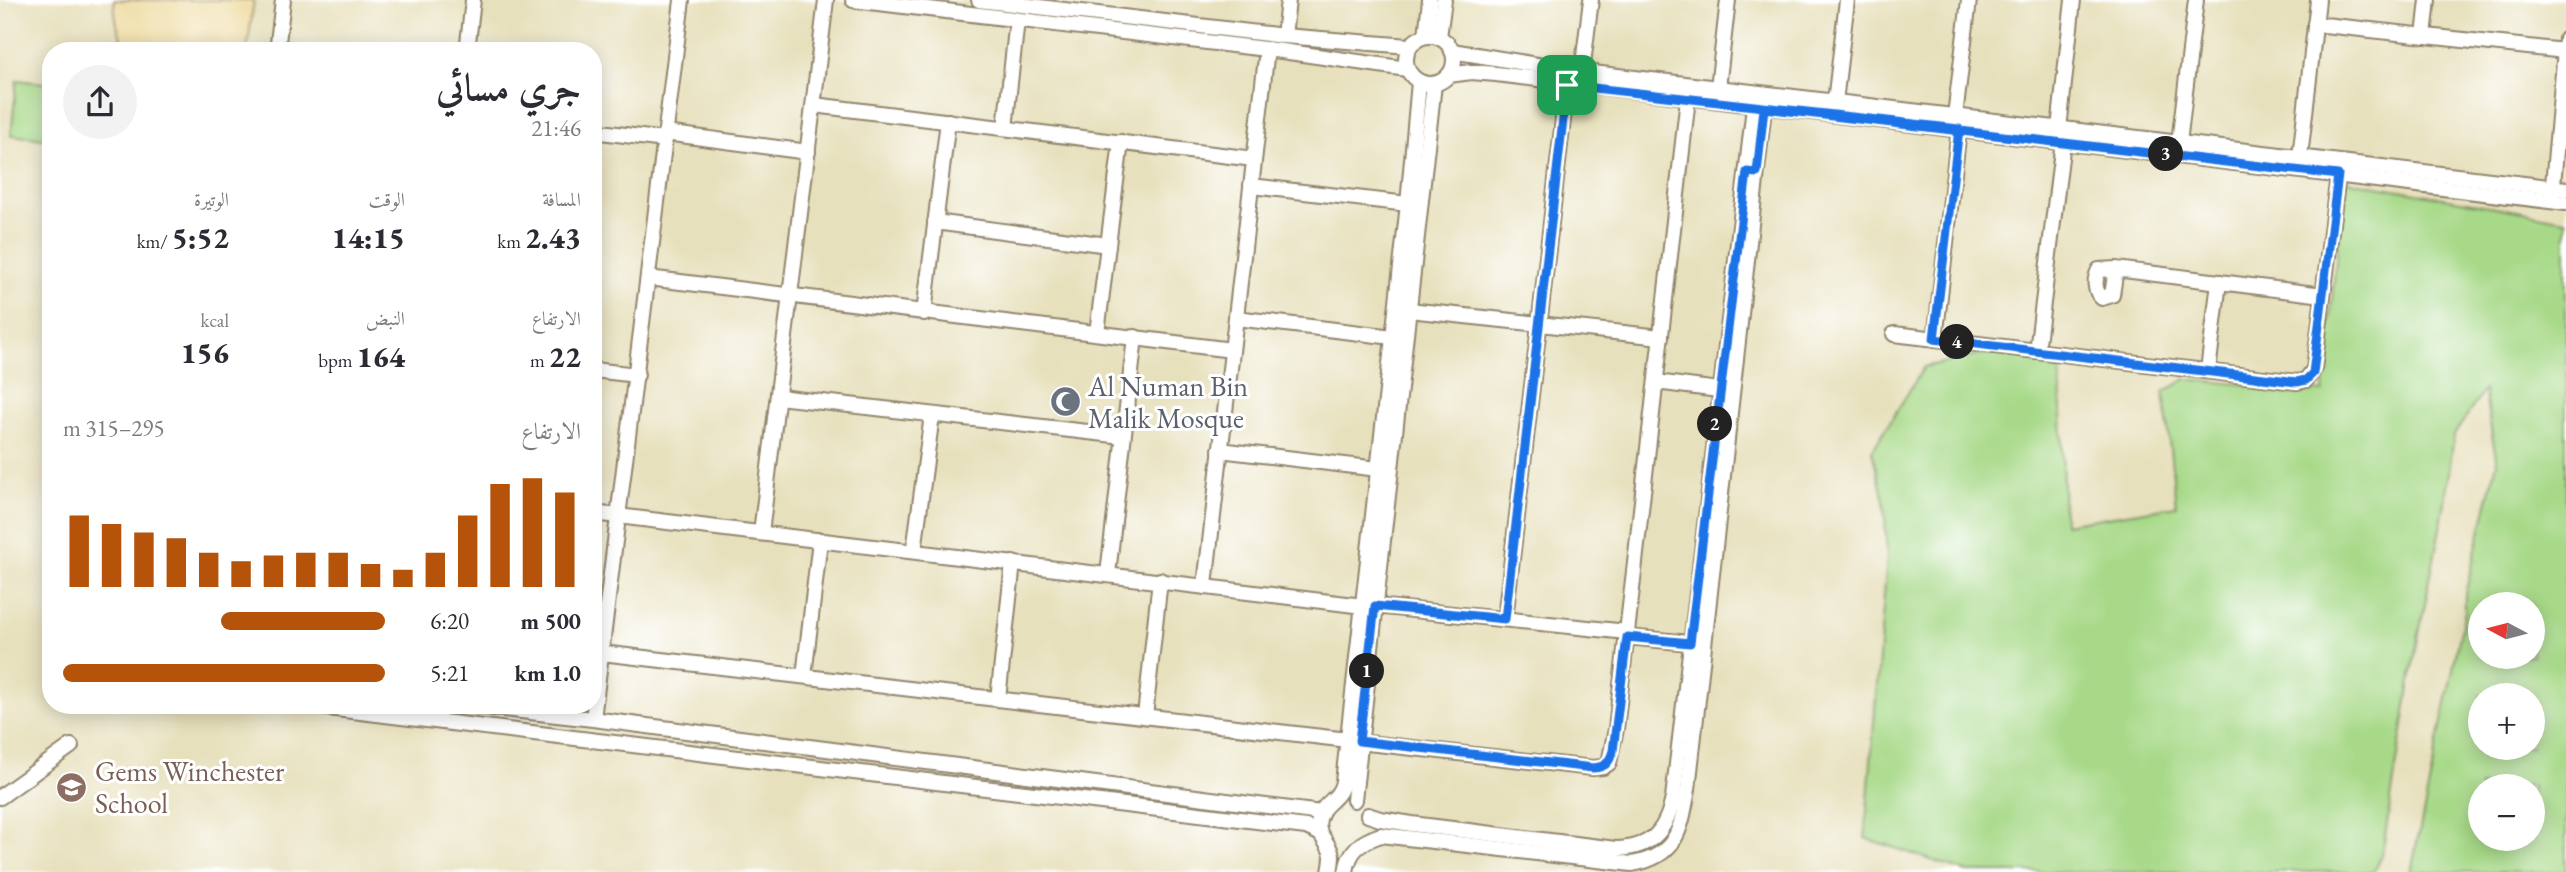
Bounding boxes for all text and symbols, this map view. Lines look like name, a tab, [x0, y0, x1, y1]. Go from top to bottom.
pin	[1537, 55, 1597, 115]
text: جري مسائي	[436, 62, 581, 111]
button: share	[63, 65, 137, 139]
icon: arrive	[1548, 66, 1586, 104]
text: 21:46	[531, 113, 581, 143]
pin: 3	[2148, 136, 2184, 172]
text: 3	[2160, 141, 2171, 166]
text: الوتيرة	[194, 187, 229, 212]
text: الوقت	[369, 187, 405, 212]
text: المسافة	[542, 187, 581, 212]
text: 5:52	[172, 218, 229, 257]
text: 14:15	[332, 218, 405, 257]
text: 2.43	[525, 218, 581, 257]
text: /km	[137, 229, 172, 254]
text: km	[497, 229, 525, 254]
text: النبض	[366, 306, 405, 331]
text: الارتفاع	[532, 306, 581, 331]
text: kcal	[200, 308, 229, 333]
pin: 4	[1940, 324, 1974, 360]
text: 4	[1951, 329, 1962, 354]
text: 156	[180, 333, 229, 372]
text: 164	[356, 337, 405, 376]
text: 22	[549, 337, 581, 376]
text: bpm	[318, 348, 356, 373]
text: m	[530, 348, 549, 373]
place label: Al Numan Bin Malik Mosque	[1087, 368, 1248, 436]
mosque icon: Al Numan Bin Malik Mosque	[1048, 385, 1082, 419]
pin: 2	[1698, 406, 1732, 442]
text: 2	[1709, 411, 1720, 436]
text: 295–315 m	[63, 413, 164, 443]
text: الارتفاع	[521, 416, 581, 446]
north arrow	[2468, 592, 2544, 668]
map controls	[2468, 592, 2545, 851]
text: 6:20	[430, 606, 469, 636]
text: 500 m	[520, 606, 581, 636]
pin: 1	[1350, 654, 1384, 688]
text: 5:21	[430, 658, 469, 688]
text: 1.0 km	[514, 658, 581, 688]
text: 1	[1361, 658, 1372, 683]
button: +	[2468, 683, 2545, 760]
place label: Gems Winchester School	[95, 753, 285, 821]
school or university icon: Gems Winchester School	[55, 770, 89, 804]
button: −	[2468, 774, 2545, 851]

